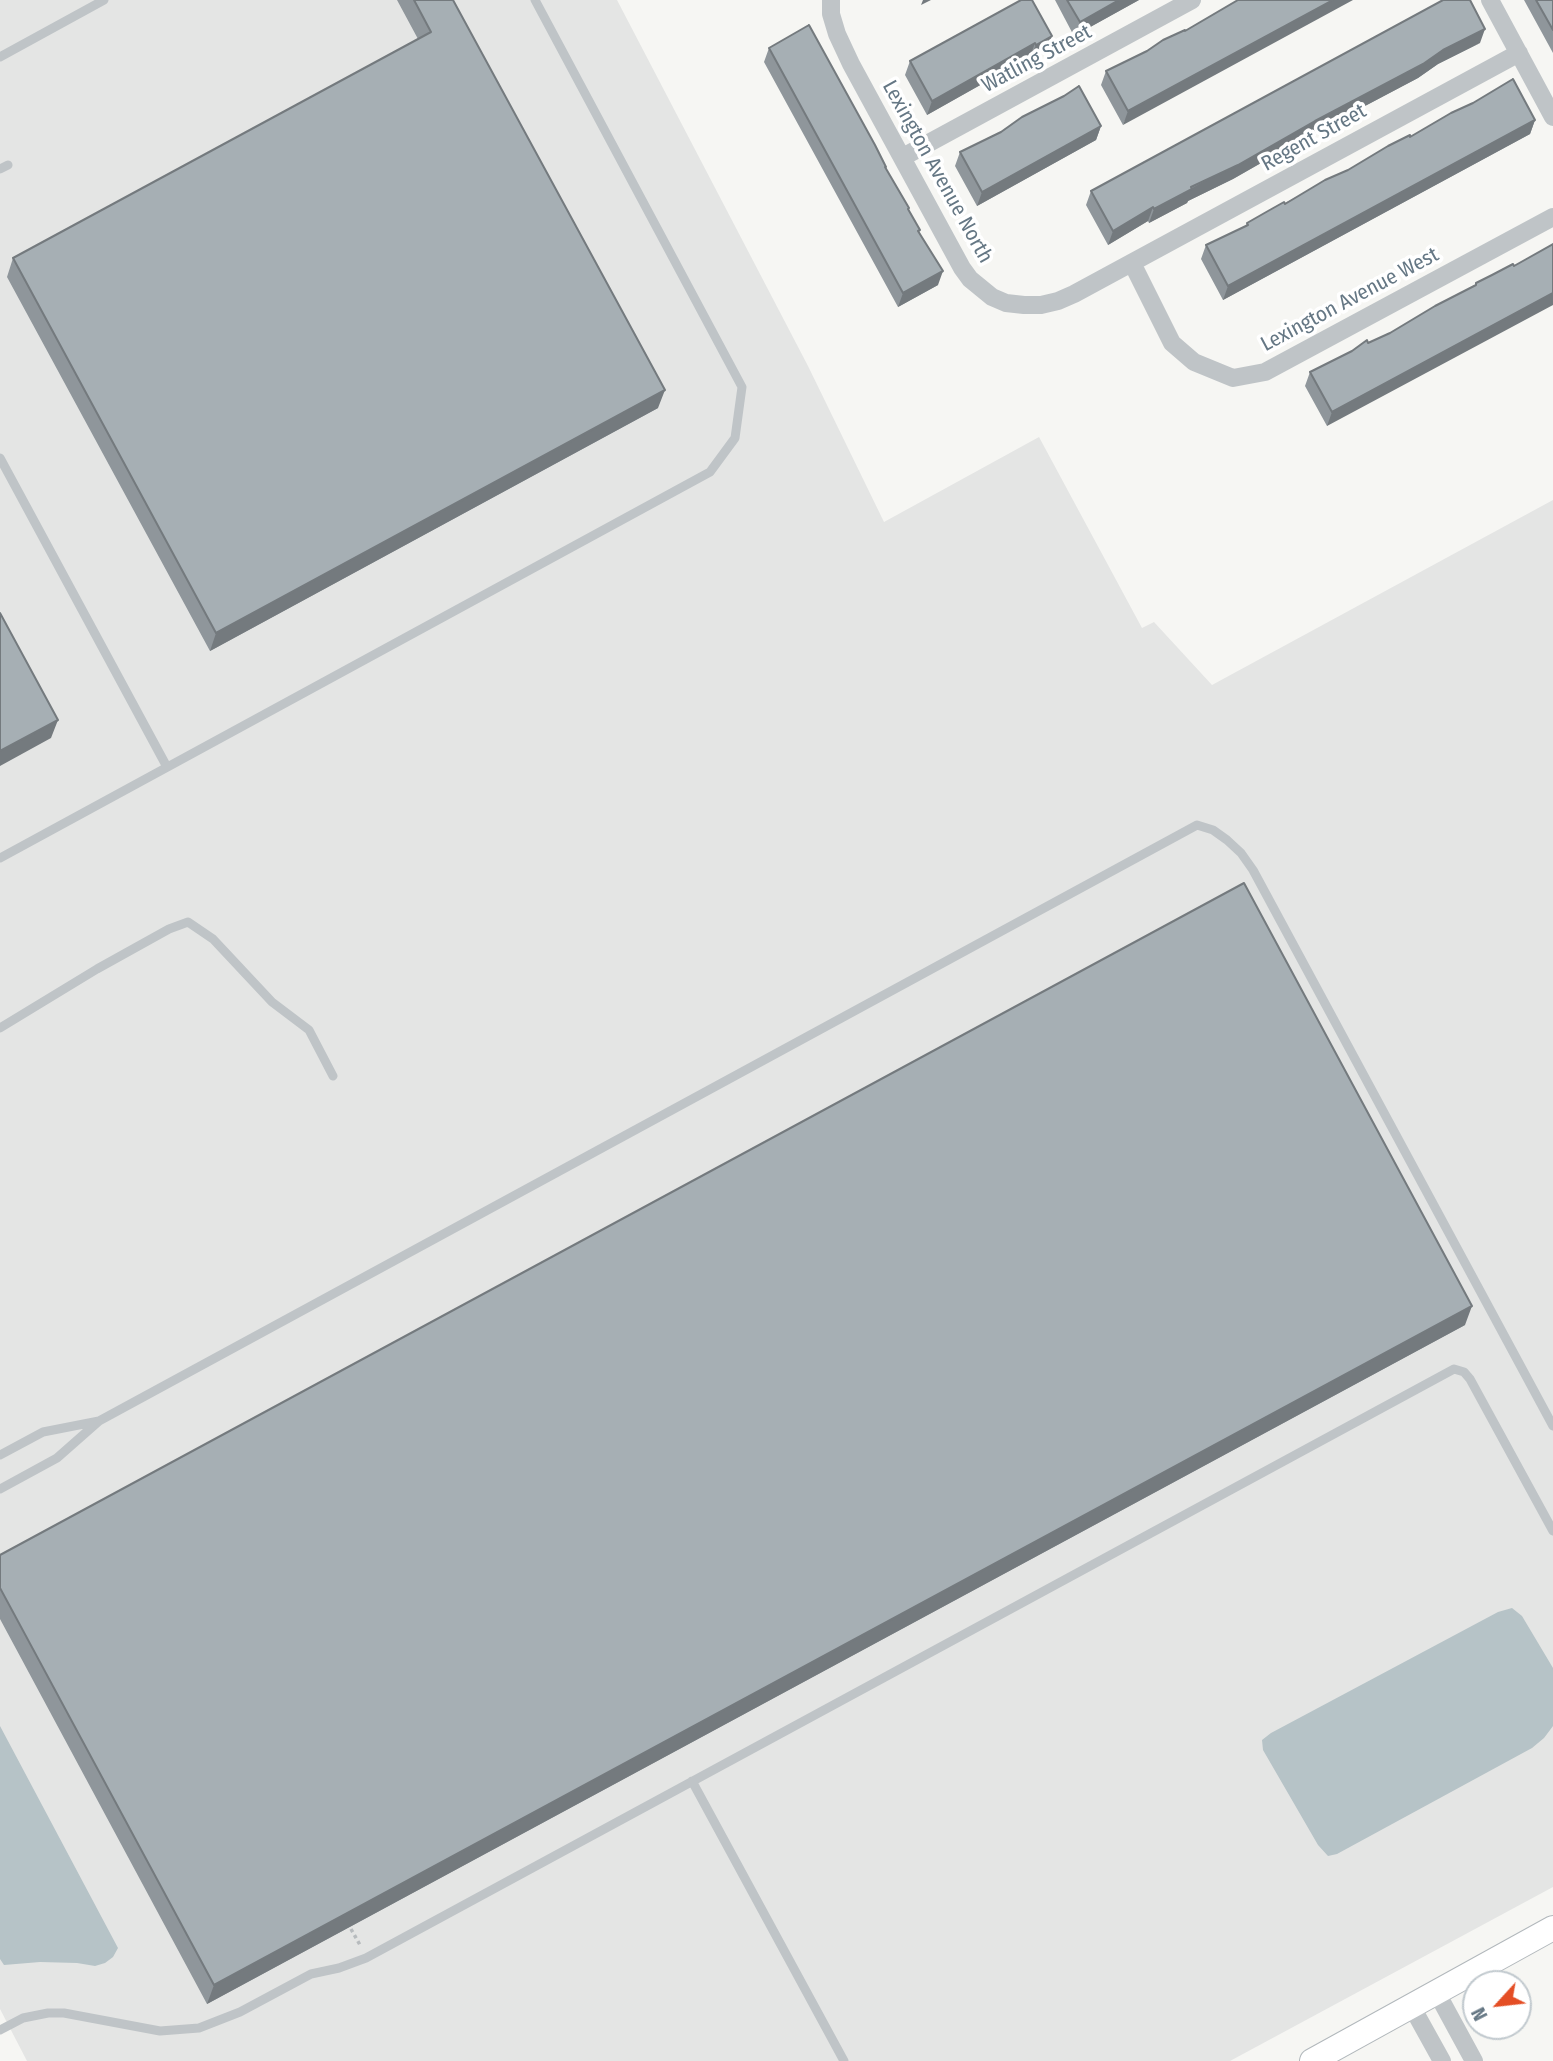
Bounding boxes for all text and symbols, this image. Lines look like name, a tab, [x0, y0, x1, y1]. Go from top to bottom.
street label: Watling Street	[978, 20, 1096, 98]
street label: Lexington Avenue North	[876, 76, 998, 268]
street label: Regent Street	[1257, 99, 1371, 177]
street label: Lexington Avenue West	[1257, 242, 1443, 358]
north arrow	[1462, 1970, 1532, 2040]
text: N	[1467, 2004, 1492, 2024]

